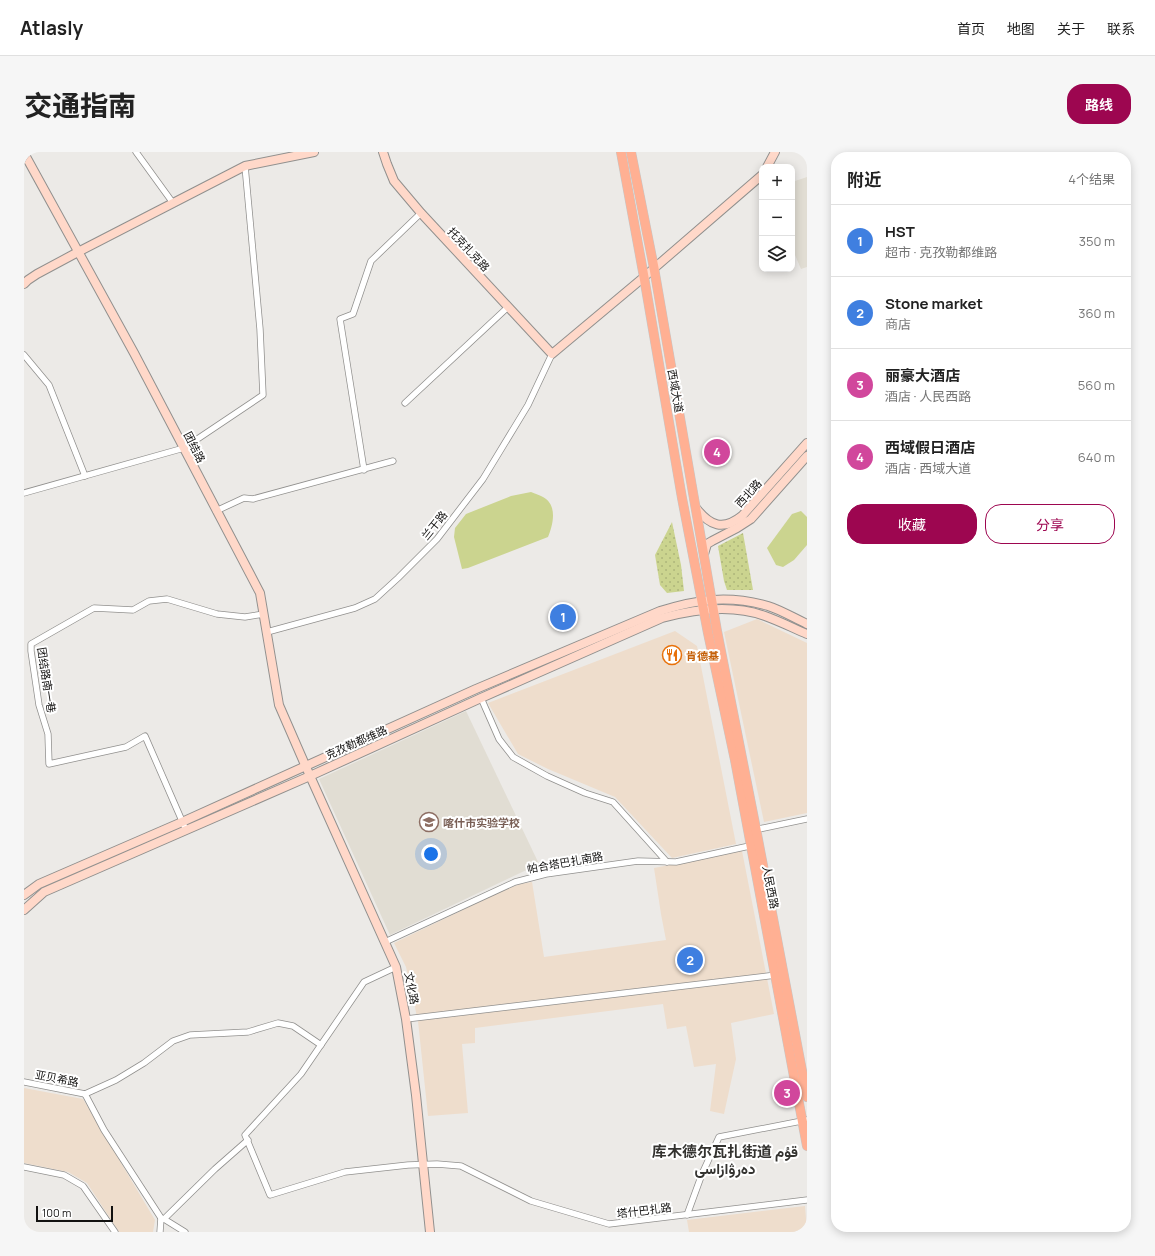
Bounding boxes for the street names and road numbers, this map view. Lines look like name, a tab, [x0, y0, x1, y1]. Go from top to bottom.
street label: 托克扎克路	[445, 224, 493, 274]
street label: 西域大道	[665, 368, 687, 414]
street label: 团结路	[181, 429, 209, 465]
street label: 西北路	[731, 476, 765, 510]
street label: 兰干路	[418, 507, 450, 543]
street label: 团结路南一巷	[34, 646, 60, 714]
street label: 克孜勒都维路	[323, 722, 389, 762]
street label: 帕合塔巴扎南路	[526, 848, 604, 876]
street label: 人民西路	[759, 864, 783, 910]
street label: 文化路	[401, 970, 423, 1006]
street label: 亚贝希路	[34, 1066, 80, 1090]
street label: 塔什巴扎路	[616, 1199, 672, 1221]

